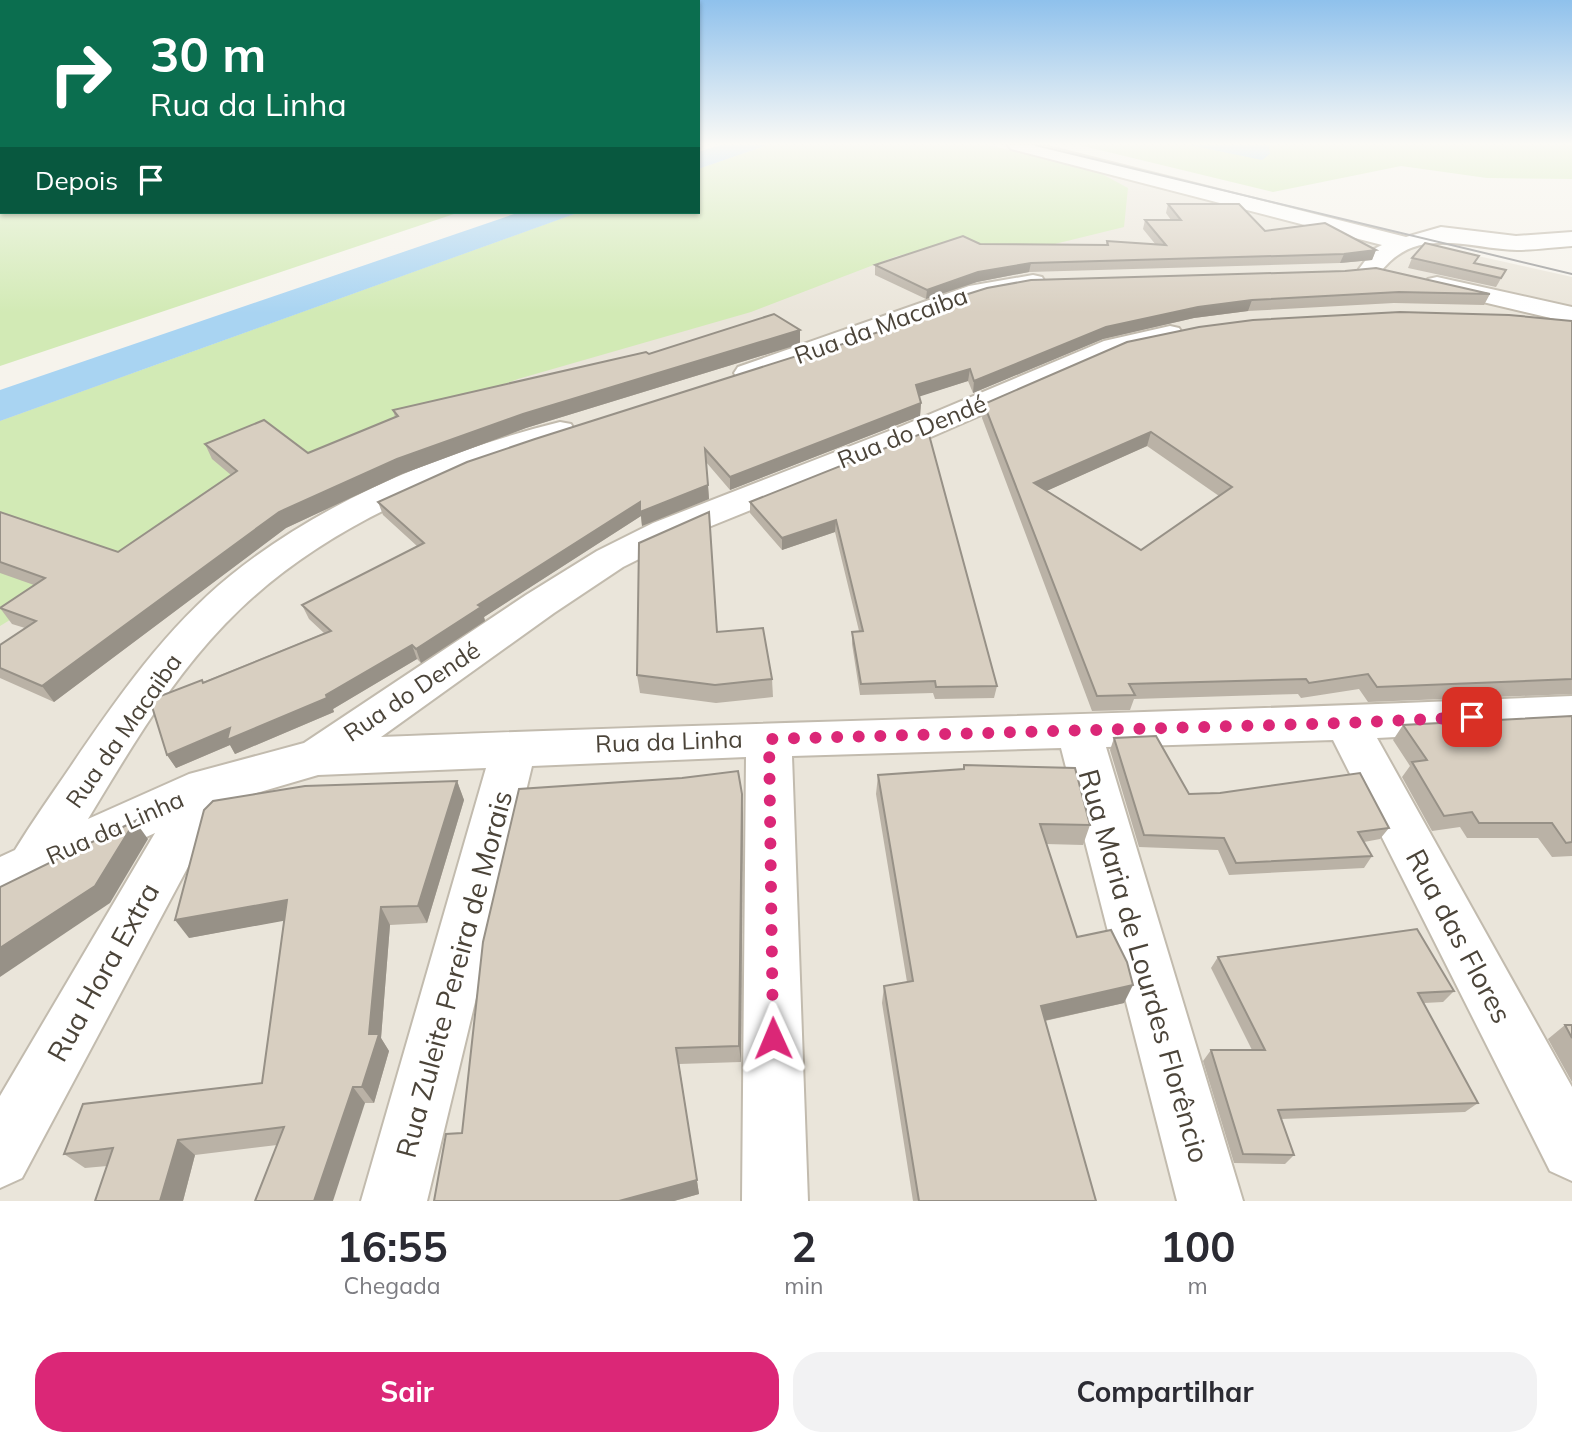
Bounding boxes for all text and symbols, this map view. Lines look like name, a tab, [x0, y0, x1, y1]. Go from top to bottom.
text: 30 m	[150, 23, 266, 84]
icon: right	[35, 28, 126, 119]
text: Rua da Linha	[150, 84, 347, 124]
icon: arrive	[132, 161, 170, 199]
text: Depois	[35, 164, 118, 197]
street label: Rua da Macaiba	[790, 280, 971, 370]
street label: Rua do Dendé	[833, 388, 990, 475]
street label: Rua do Dendé	[338, 635, 485, 748]
street label: Rua da Macaiba	[59, 647, 188, 814]
pin	[1442, 687, 1502, 747]
icon: arrive	[1453, 698, 1491, 736]
street label: Rua da Linha	[595, 723, 743, 759]
street label: Rua Maria de Lourdes Florêncio	[1071, 765, 1217, 1167]
street label: Rua da Linha	[41, 783, 188, 871]
street label: Rua Zuleite Pereira de Morais	[388, 787, 519, 1161]
street label: Rua das Flores	[1399, 843, 1520, 1029]
street label: Rua Hora Extra	[39, 876, 166, 1067]
position arrow	[736, 1001, 810, 1075]
text: 16:55	[337, 1220, 448, 1273]
text: 2	[791, 1220, 816, 1273]
text: 100	[1160, 1220, 1235, 1273]
text: Chegada	[344, 1271, 441, 1300]
text: min	[784, 1271, 823, 1300]
text: m	[1188, 1271, 1208, 1300]
button: Sair	[35, 1352, 779, 1432]
button: Compartilhar	[793, 1352, 1537, 1432]

